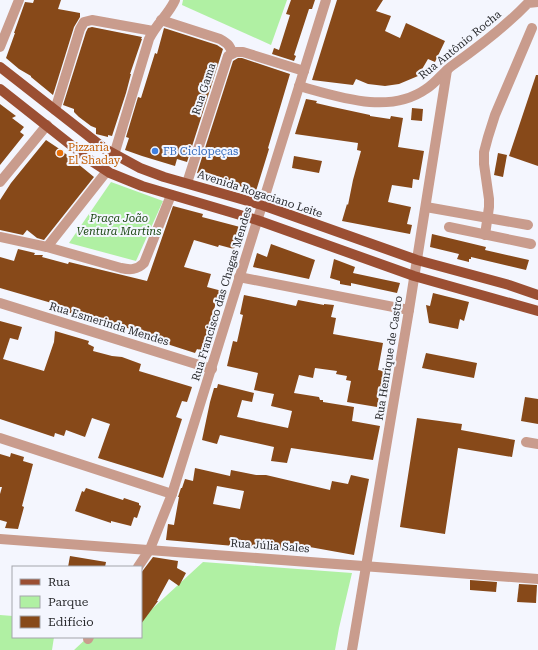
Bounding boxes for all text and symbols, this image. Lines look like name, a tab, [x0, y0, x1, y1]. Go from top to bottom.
street label: Rua Antônio Rocha	[416, 8, 504, 82]
street label: Rua Gama	[190, 61, 218, 117]
place label: Pizzaria El Shaday	[68, 141, 121, 167]
place label: FB Ciclopeças	[163, 145, 238, 158]
marker: FB Ciclopeças	[150, 146, 160, 156]
marker: Pizzaria El Shaday	[55, 148, 65, 158]
street label: Avenida Rogaciano Leite	[196, 168, 324, 220]
street label: Rua Francisco das Chagas Mendes	[189, 205, 255, 383]
park label: Praça João Ventura Martins	[77, 212, 161, 238]
street label: Rua Henrique de Castro	[373, 294, 405, 421]
street label: Rua Esmerinda Mendes	[48, 300, 170, 348]
street label: Rua Júlia Sales	[230, 537, 310, 555]
legend	[12, 566, 142, 638]
text: Rua	[48, 575, 71, 589]
text: Parque	[48, 595, 89, 609]
text: Edifício	[48, 615, 94, 629]

